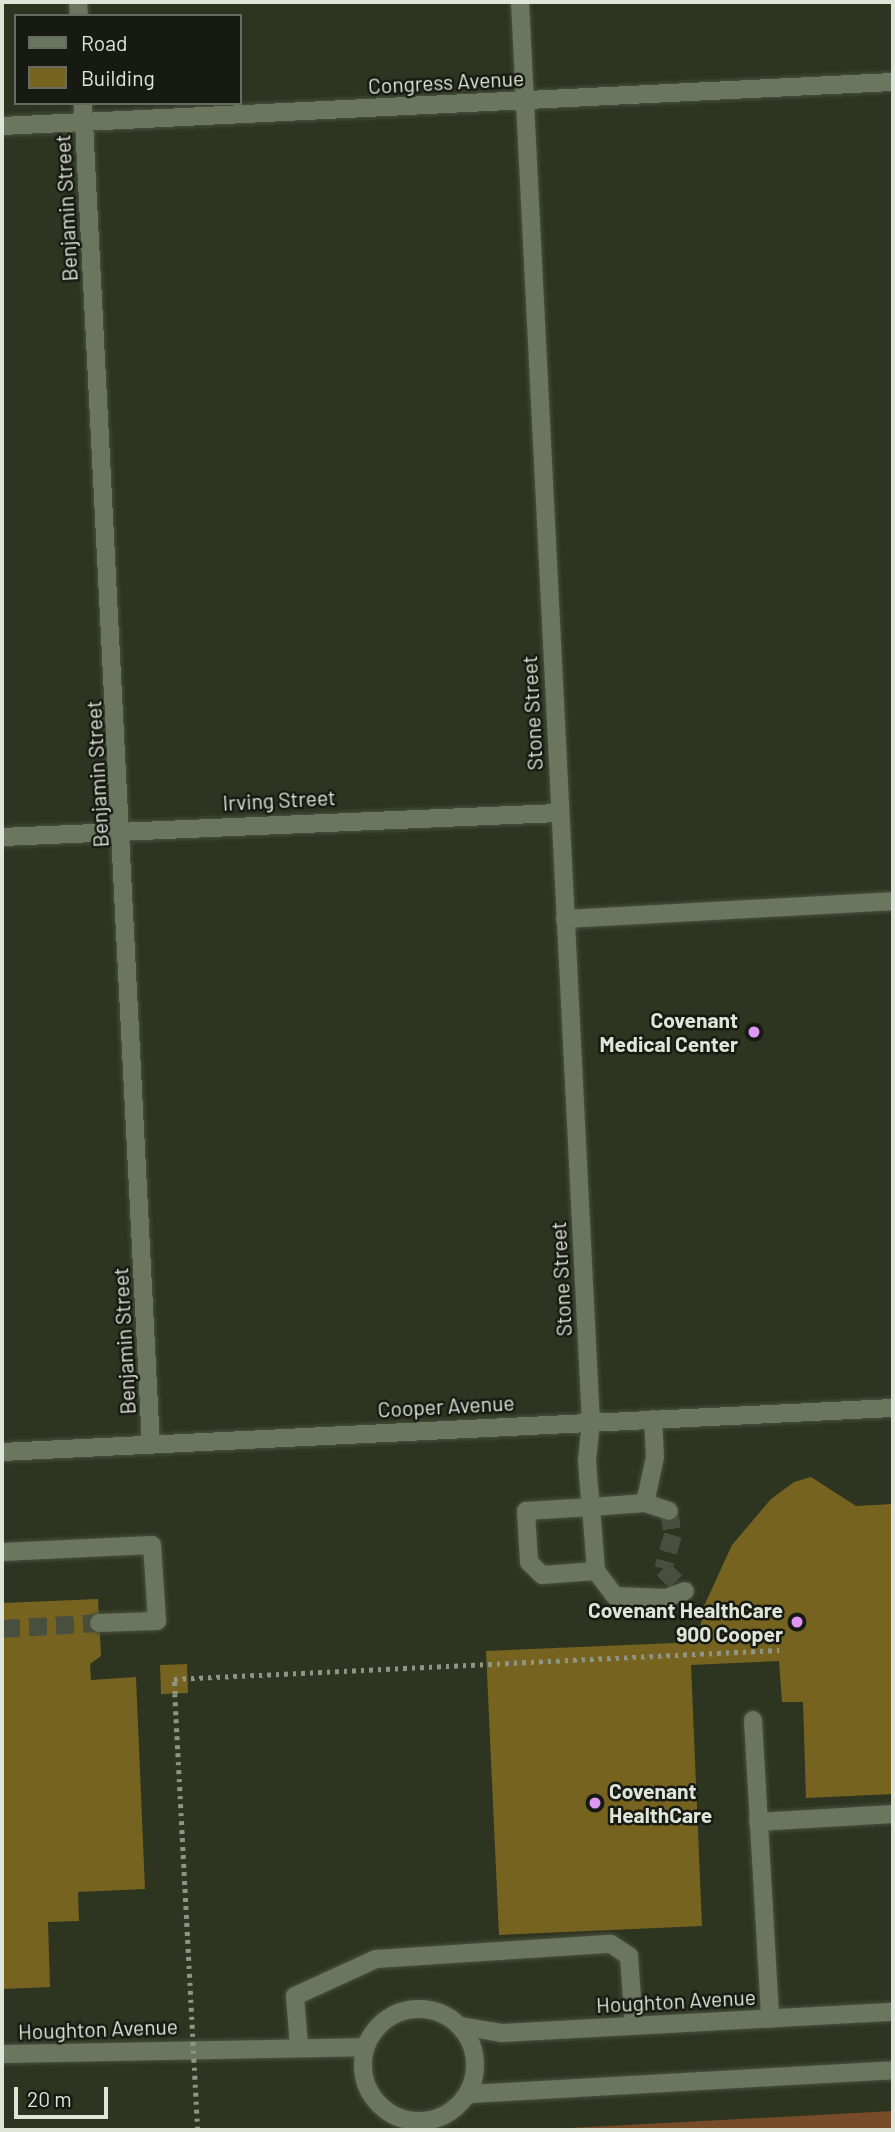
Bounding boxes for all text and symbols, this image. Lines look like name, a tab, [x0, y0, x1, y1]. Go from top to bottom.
legend	[14, 14, 242, 105]
text: Road	[81, 30, 127, 55]
text: Building	[81, 65, 155, 90]
street label: Congress Avenue	[367, 65, 525, 99]
street label: Benjamin Street	[50, 134, 82, 282]
street label: Stone Street	[516, 655, 548, 771]
street label: Benjamin Street	[81, 700, 113, 848]
street label: Irving Street	[222, 784, 336, 816]
place label: Covenant Medical Center	[600, 1007, 738, 1057]
marker: Covenant Medical Center	[744, 1022, 764, 1042]
street label: Stone Street	[545, 1221, 577, 1337]
street label: Benjamin Street	[108, 1267, 140, 1415]
street label: Cooper Avenue	[377, 1390, 515, 1422]
place label: Covenant HealthCare 900 Cooper	[588, 1597, 783, 1647]
marker: Covenant HealthCare 900 Cooper	[789, 1614, 805, 1630]
place label: Covenant HealthCare	[609, 1778, 712, 1828]
marker: Covenant HealthCare	[587, 1795, 603, 1811]
street label: Houghton Avenue	[595, 1984, 757, 2018]
street label: Houghton Avenue	[18, 2014, 178, 2044]
scale bar	[18, 2072, 112, 2116]
text: 20 m	[27, 2086, 72, 2111]

